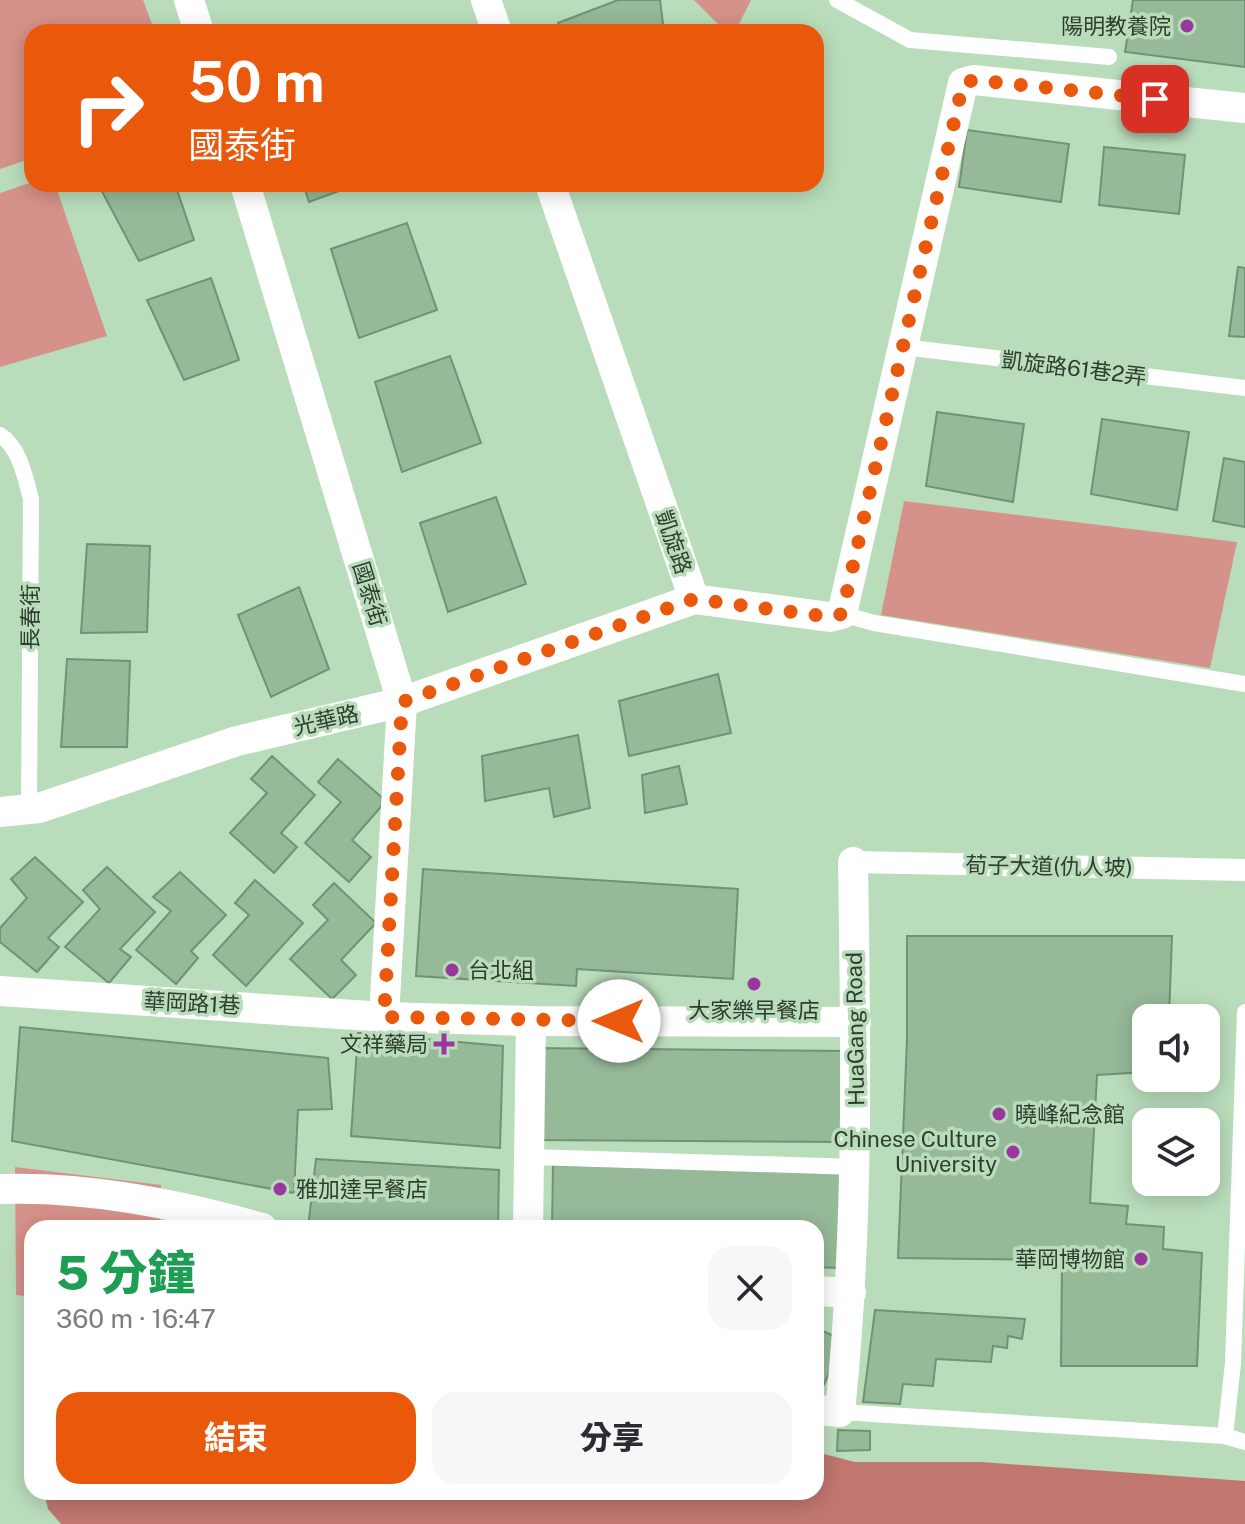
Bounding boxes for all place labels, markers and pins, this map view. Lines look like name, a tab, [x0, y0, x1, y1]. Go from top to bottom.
place label: 陽明教養院	[1061, 13, 1171, 39]
marker: 陽明教養院	[1178, 17, 1196, 35]
pin	[1121, 65, 1189, 133]
place label: 台北組	[468, 957, 534, 983]
marker: 台北組	[443, 961, 461, 979]
marker: 大家樂早餐店	[745, 975, 763, 993]
place label: 大家樂早餐店	[688, 997, 820, 1023]
place label: 文祥藥局	[340, 1031, 428, 1057]
marker: 文祥藥局	[435, 1035, 453, 1053]
place label: 曉峰紀念館	[1015, 1101, 1125, 1127]
marker: 曉峰紀念館	[990, 1105, 1008, 1123]
place label: Chinese Culture University	[834, 1126, 997, 1177]
marker: Chinese Culture University	[1004, 1143, 1022, 1161]
place label: 雅加達早餐店	[296, 1176, 428, 1202]
marker: 雅加達早餐店	[271, 1180, 289, 1198]
place label: 華岡博物館	[1015, 1246, 1125, 1272]
marker: 華岡博物館	[1132, 1250, 1150, 1268]

